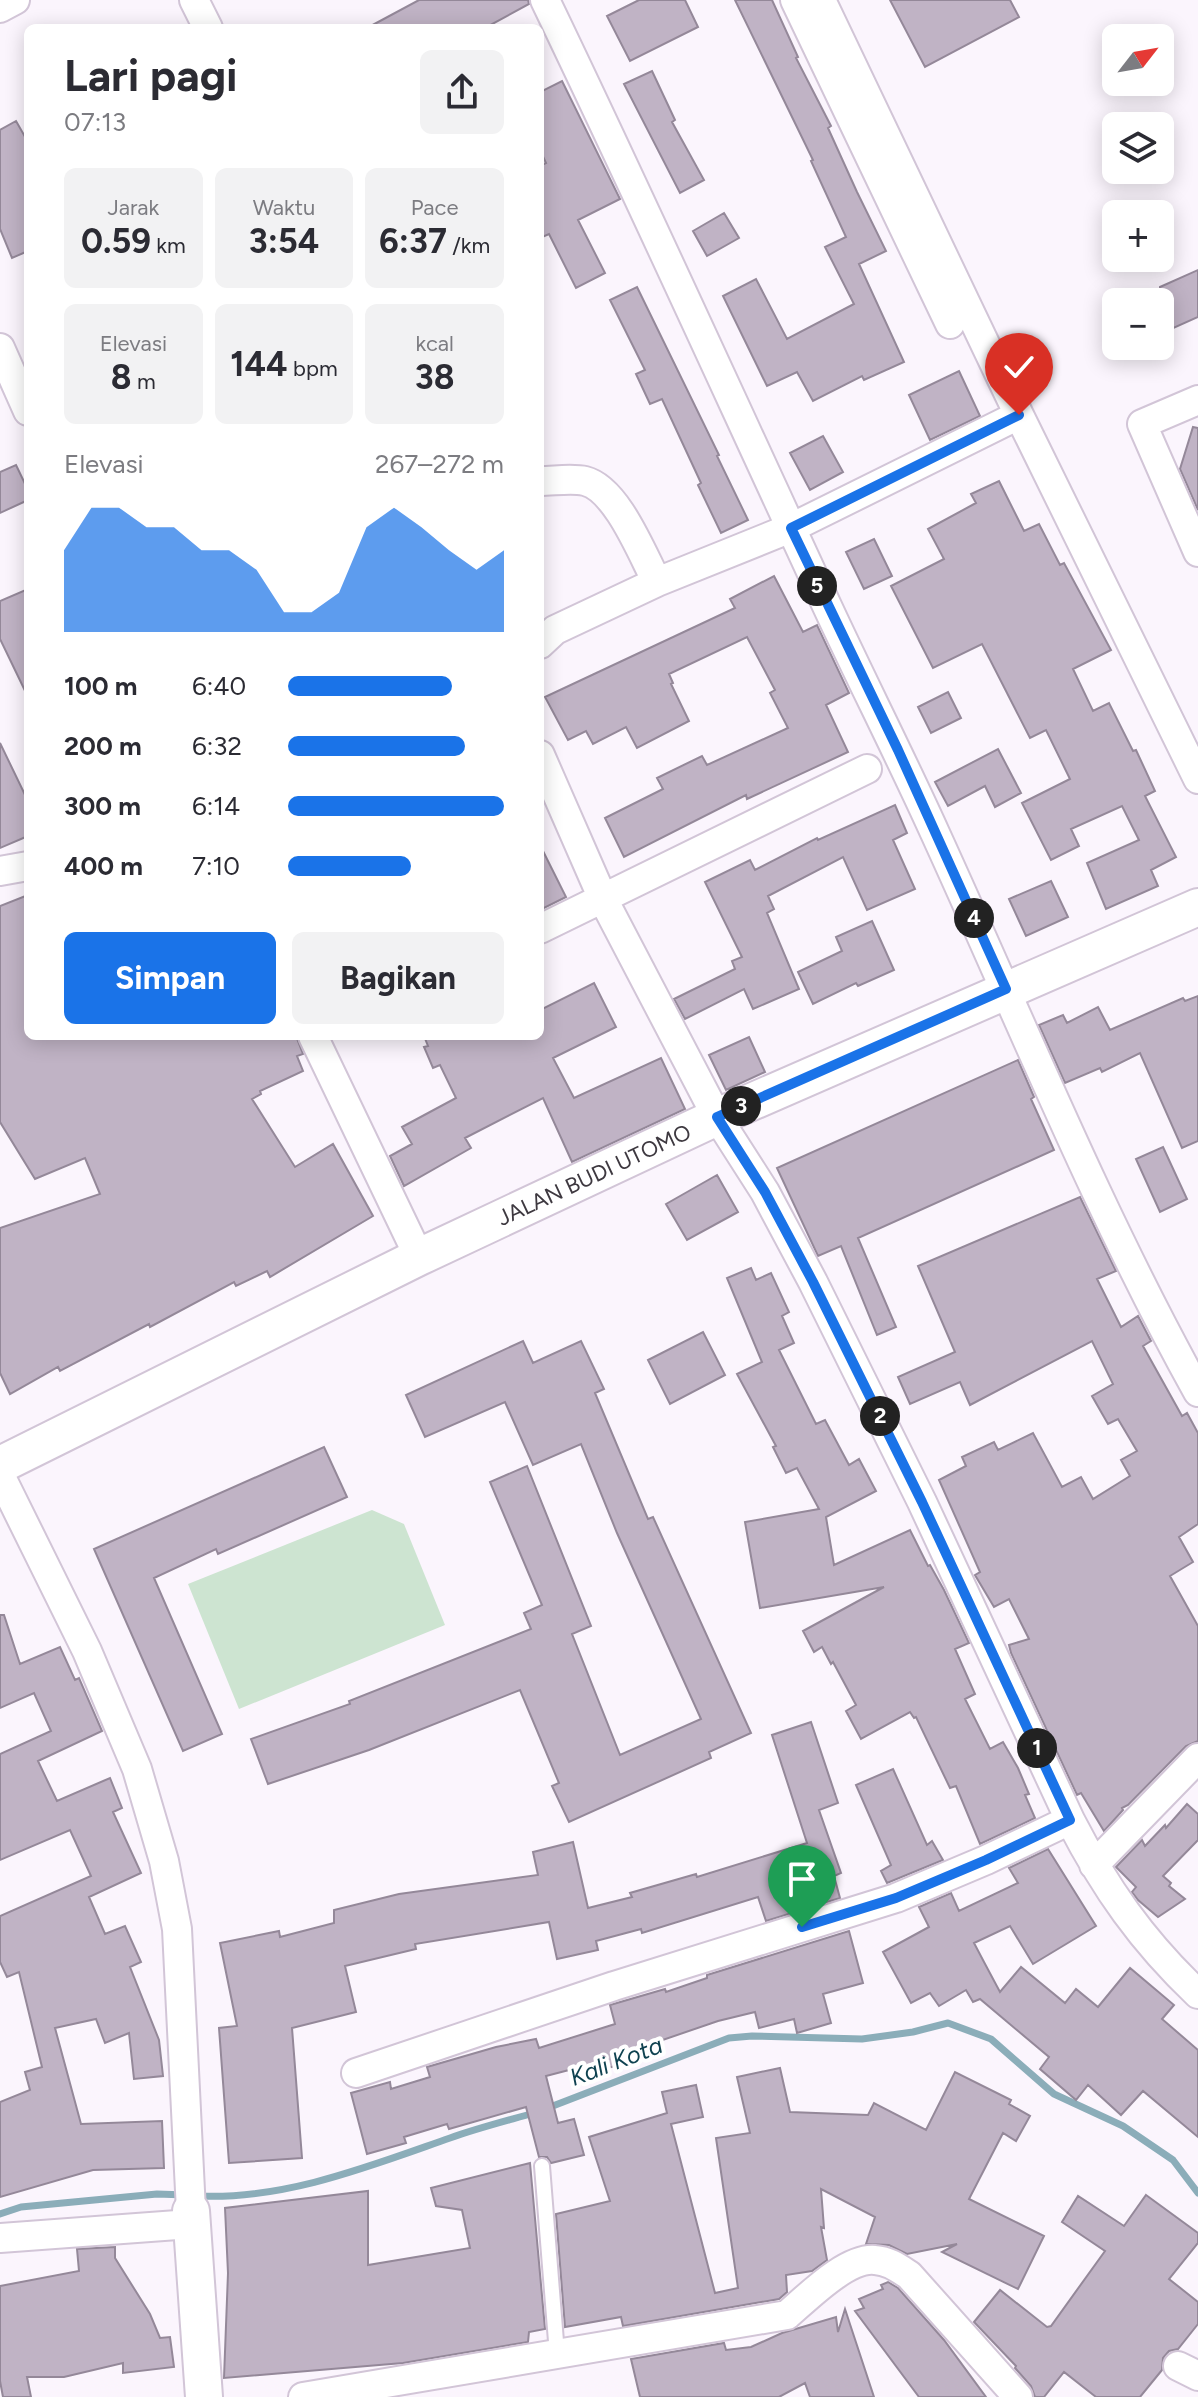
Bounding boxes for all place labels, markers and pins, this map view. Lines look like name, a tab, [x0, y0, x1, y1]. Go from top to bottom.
pin	[985, 333, 1053, 415]
pin: 5	[797, 566, 837, 606]
pin: 4	[954, 898, 994, 938]
pin: 3	[721, 1086, 761, 1126]
pin: 2	[860, 1396, 900, 1436]
pin: 1	[1017, 1728, 1057, 1768]
pin	[768, 1845, 836, 1927]

